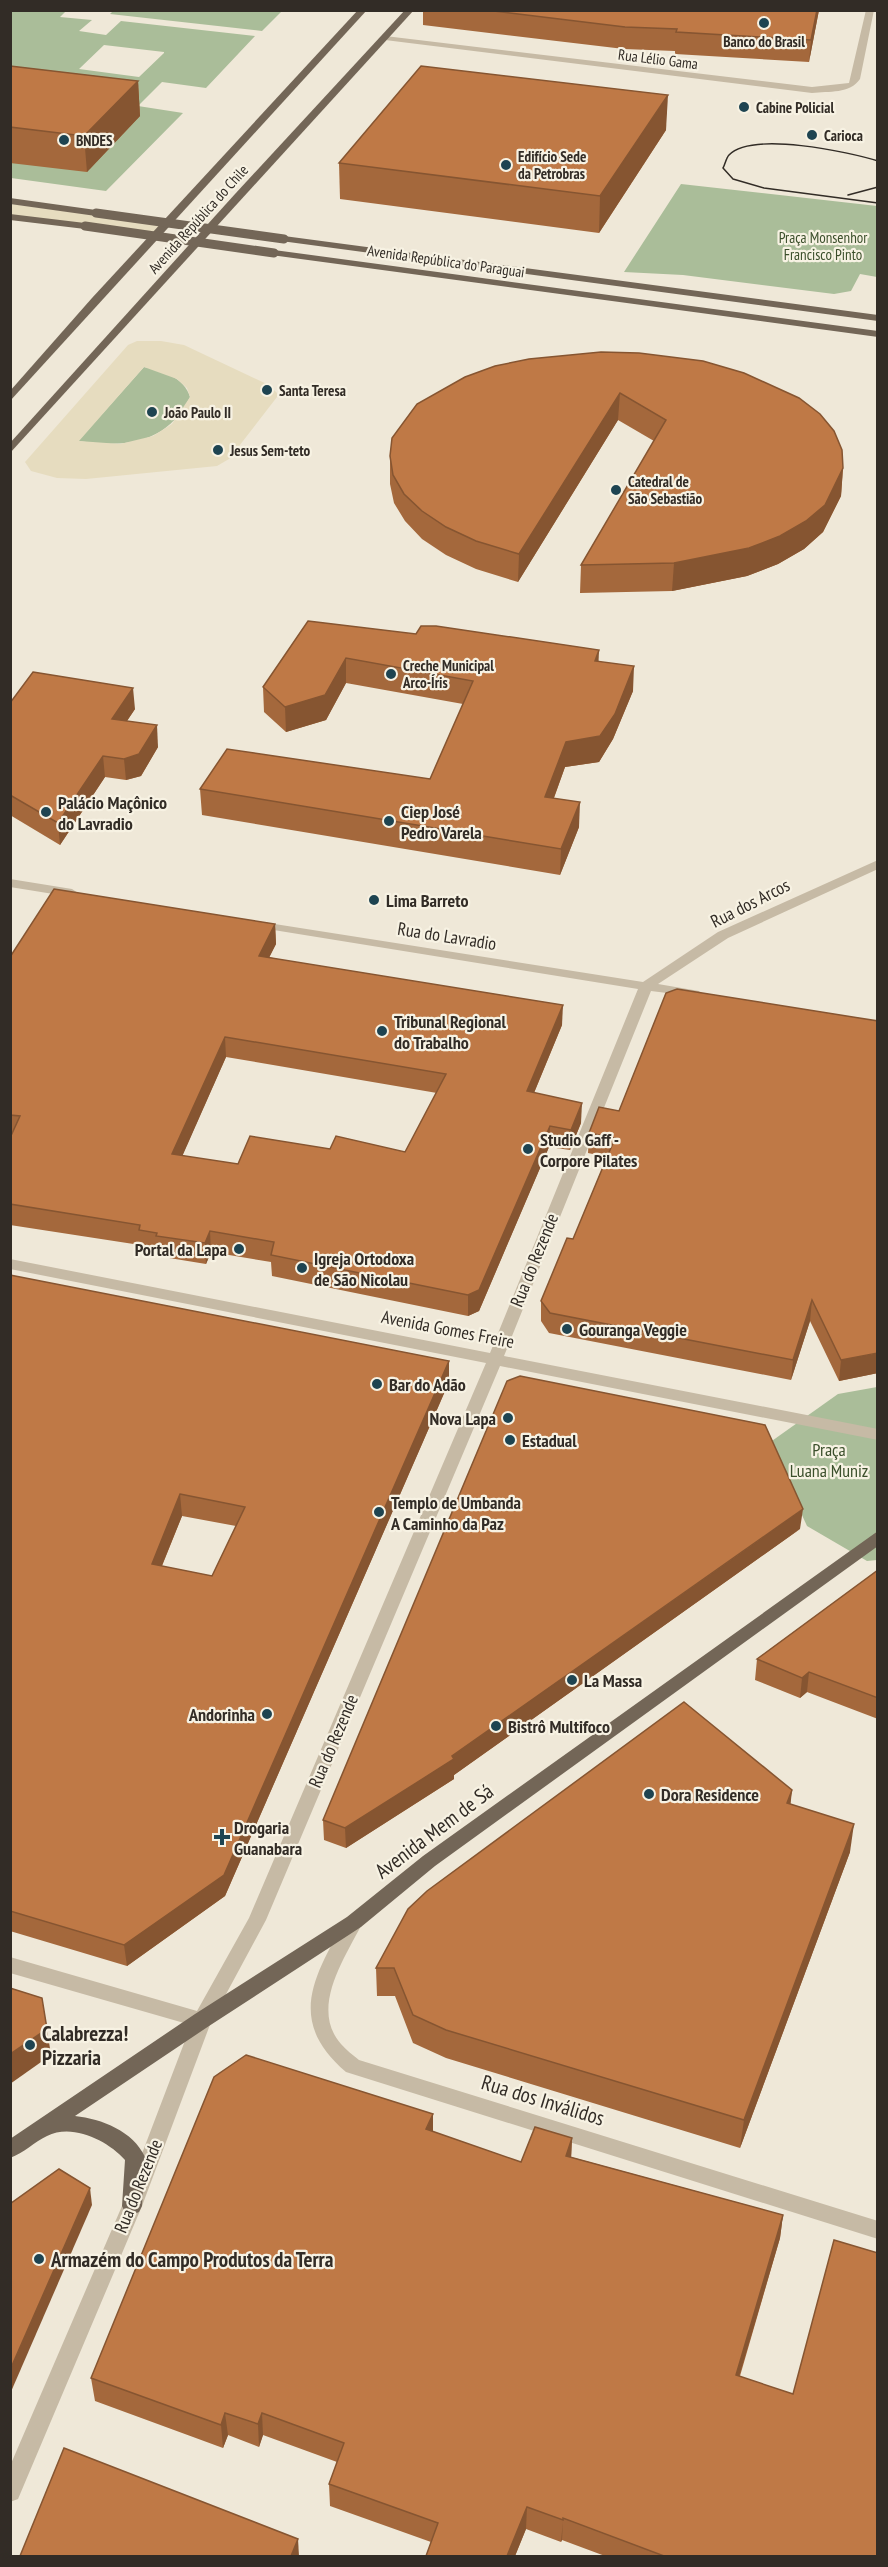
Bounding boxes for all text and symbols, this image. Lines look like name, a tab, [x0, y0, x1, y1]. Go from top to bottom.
marker: Banco do Brasil	[757, 16, 771, 30]
place label: Banco do Brasil	[723, 32, 805, 51]
street label: Rua Lélio Gama	[617, 45, 699, 73]
place label: Cabine Policial	[756, 98, 834, 117]
marker: Cabine Policial	[737, 100, 751, 114]
place label: Carioca	[824, 126, 863, 145]
marker: Carioca	[805, 128, 819, 142]
place label: BNDES	[76, 131, 113, 150]
marker: BNDES	[57, 133, 71, 147]
place label: Edifício Sede da Petrobras	[518, 147, 586, 183]
marker: Edifício Sede da Petrobras	[499, 158, 513, 172]
street label: Avenida República do Chile	[144, 160, 252, 278]
park label: Praça Monsenhor Francisco Pinto	[779, 228, 868, 264]
street label: Avenida República do Paraguai	[366, 241, 526, 281]
place label: Santa Teresa	[279, 381, 346, 400]
marker: Santa Teresa	[260, 383, 274, 397]
place label: João Paulo II	[163, 403, 231, 422]
marker: João Paulo II	[145, 405, 159, 419]
place label: Jesus Sem-teto	[229, 441, 311, 460]
marker: Jesus Sem-teto	[211, 443, 225, 457]
place label: Catedral de São Sebastião	[628, 472, 703, 508]
marker: Catedral de São Sebastião	[609, 483, 623, 497]
place label: Creche Municipal Arco-Íris	[402, 656, 494, 692]
marker: Creche Municipal Arco-Íris	[384, 667, 398, 681]
place label: Palácio Maçônico do Lavradio	[58, 791, 167, 835]
place label: Ciep José Pedro Varela	[401, 800, 482, 844]
marker: Palácio Maçônico do Lavradio	[39, 805, 53, 819]
marker: Ciep José Pedro Varela	[382, 814, 396, 828]
street label: Rua dos Arcos	[707, 873, 793, 933]
place label: Lima Barreto	[386, 889, 469, 912]
marker: Lima Barreto	[367, 893, 381, 907]
street label: Rua do Lavradio	[396, 917, 498, 955]
place label: Tribunal Regional do Trabalho	[394, 1010, 506, 1054]
marker: Tribunal Regional do Trabalho	[375, 1024, 389, 1038]
place label: Studio Gaff - Corpore Pilates	[540, 1128, 637, 1172]
marker: Studio Gaff - Corpore Pilates	[521, 1142, 535, 1156]
street label: Rua do Rezende	[505, 1210, 563, 1310]
place label: Portal da Lapa	[135, 1238, 227, 1261]
marker: Portal da Lapa	[232, 1242, 246, 1256]
place label: Igreja Ortodoxa de São Nicolau	[314, 1247, 414, 1291]
marker: Igreja Ortodoxa de São Nicolau	[295, 1261, 309, 1275]
street label: Avenida Gomes Freire	[380, 1305, 516, 1353]
place label: Gouranga Veggie	[579, 1318, 687, 1341]
marker: Gouranga Veggie	[560, 1322, 574, 1336]
place label: Bar do Adão	[389, 1373, 466, 1396]
marker: Bar do Adão	[370, 1377, 384, 1391]
place label: Nova Lapa	[430, 1407, 496, 1430]
marker: Nova Lapa	[501, 1411, 515, 1425]
place label: Estadual	[522, 1429, 577, 1452]
marker: Estadual	[503, 1433, 517, 1447]
park label: Praça Luana Muniz	[790, 1438, 868, 1482]
place label: Templo de Umbanda A Caminho da Paz	[390, 1491, 521, 1535]
marker: Templo de Umbanda A Caminho da Paz	[372, 1505, 386, 1519]
place label: La Massa	[584, 1669, 642, 1692]
marker: La Massa	[565, 1673, 579, 1687]
street label: Rua do Rezende	[303, 1691, 363, 1791]
place label: Andorinha	[188, 1703, 255, 1726]
marker: Andorinha	[260, 1707, 274, 1721]
place label: Bistrô Multifoco	[508, 1715, 610, 1738]
marker: Bistrô Multifoco	[489, 1719, 503, 1733]
street label: Avenida Mem de Sá	[369, 1778, 499, 1884]
place label: Dora Residence	[661, 1783, 759, 1806]
marker: Dora Residence	[642, 1787, 656, 1801]
place label: Drogaria Guanabara	[234, 1816, 302, 1860]
marker: Drogaria Guanabara	[215, 1830, 229, 1844]
place label: Calabrezza! Pizzaria	[42, 2020, 128, 2071]
marker: Calabrezza! Pizzaria	[23, 2038, 37, 2052]
street label: Rua dos Inválidos	[478, 2069, 608, 2131]
street label: Rua do Rezende	[109, 2136, 167, 2236]
place label: Armazém do Campo Produtos da Terra	[50, 2246, 334, 2273]
marker: Armazém do Campo Produtos da Terra	[32, 2252, 46, 2266]

